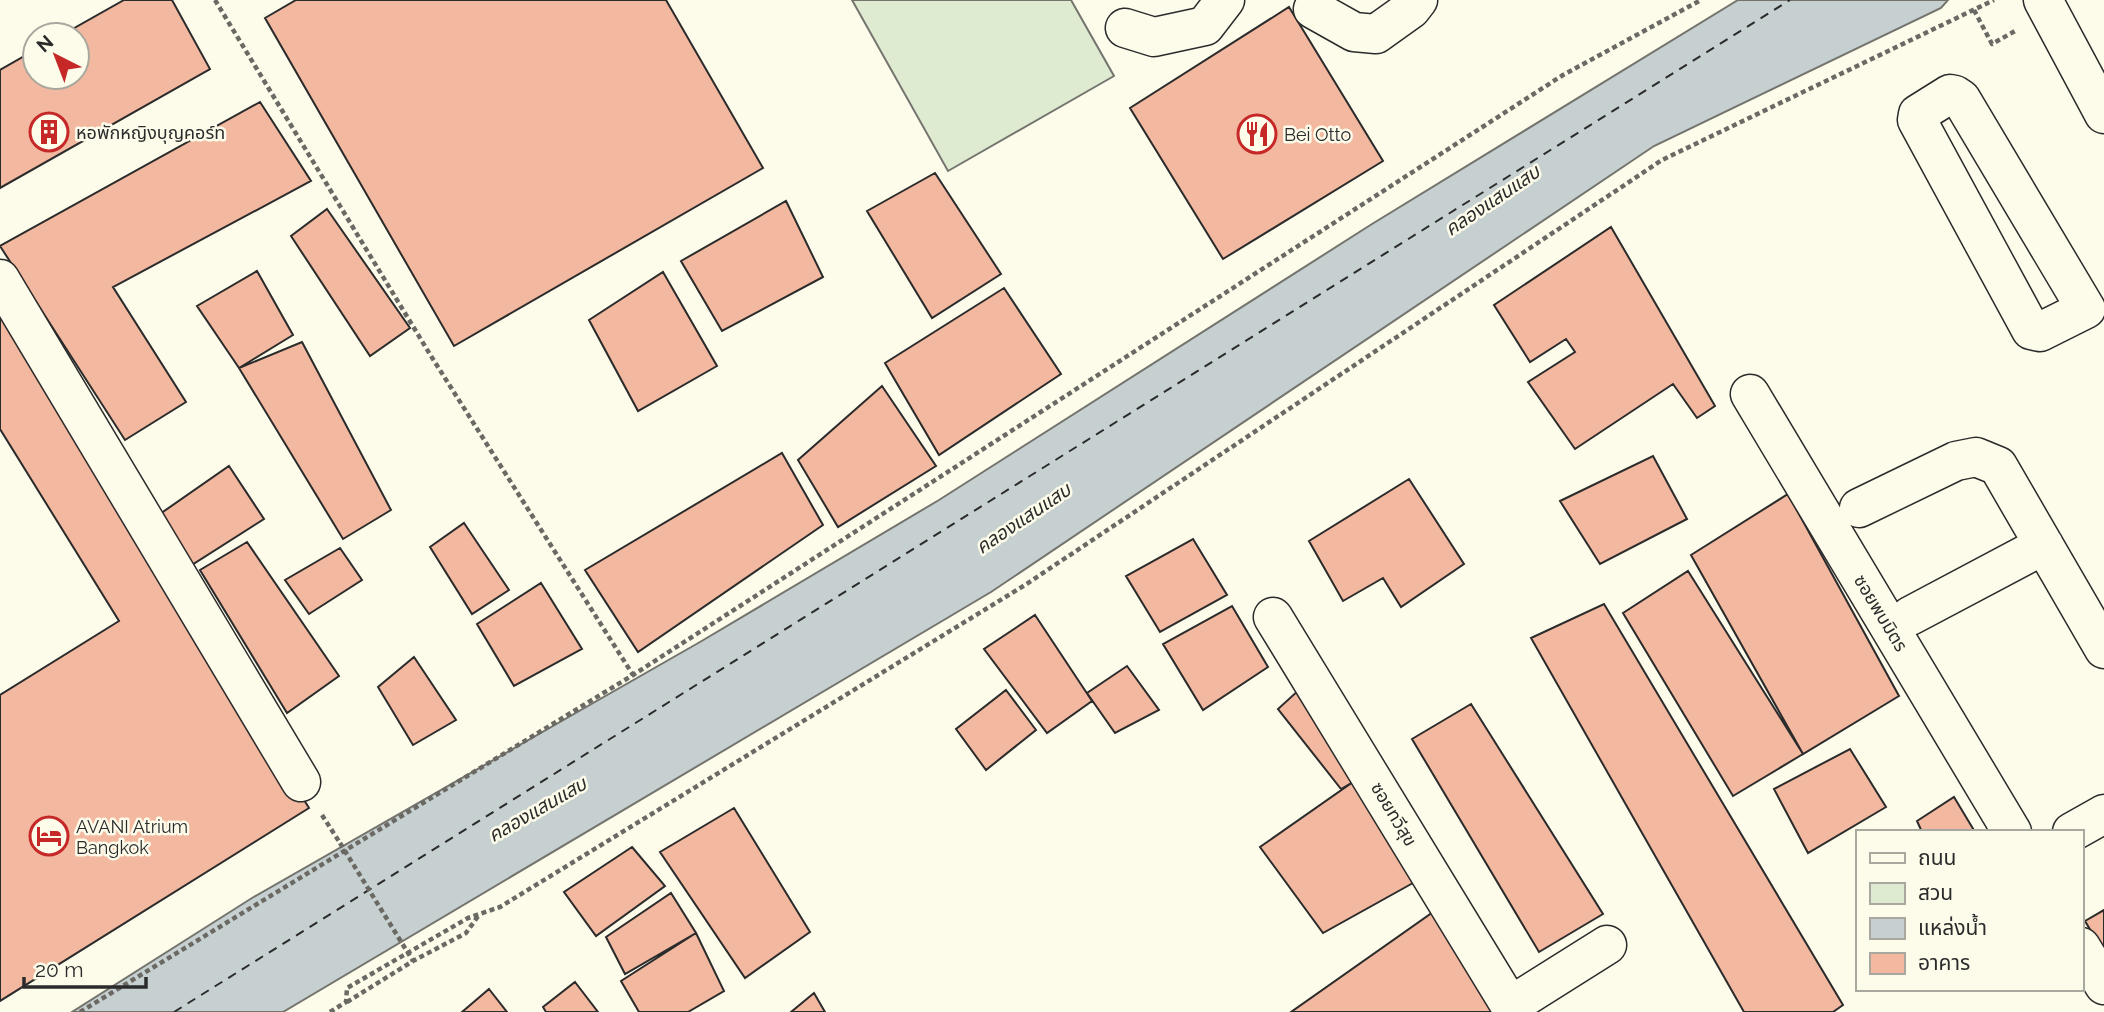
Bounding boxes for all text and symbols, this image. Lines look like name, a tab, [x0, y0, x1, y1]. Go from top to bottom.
north arrow	[21, 21, 91, 91]
text: N	[32, 30, 57, 56]
building icon: หอพักหญิงบุญคอร์ท	[28, 111, 70, 153]
restaurant icon: Bei Otto	[1236, 113, 1278, 155]
place label: หอพักหญิงบุญคอร์ท	[76, 122, 225, 144]
place label: Bei Otto	[1284, 124, 1351, 145]
water label: คลองแสนแสบ	[1440, 159, 1545, 240]
water label: คลองแสนแสบ	[971, 477, 1076, 558]
street label: ซอยพบมิตร	[1850, 571, 1912, 655]
water label: คลองแสนแสบ	[484, 771, 591, 846]
street label: ซอยทวีสุข	[1366, 778, 1421, 850]
hotel icon: AVANI Atrium Bangkok	[28, 815, 70, 857]
place label: AVANI Atrium Bangkok	[76, 816, 188, 858]
legend	[1856, 830, 2083, 991]
text: ถนน	[1918, 845, 1956, 870]
text: สวน	[1918, 880, 1953, 905]
text: แหล่งน้ำ	[1918, 913, 1987, 940]
scale bar	[24, 946, 147, 990]
text: อาคาร	[1918, 950, 1970, 975]
text: 20 m	[35, 957, 83, 982]

